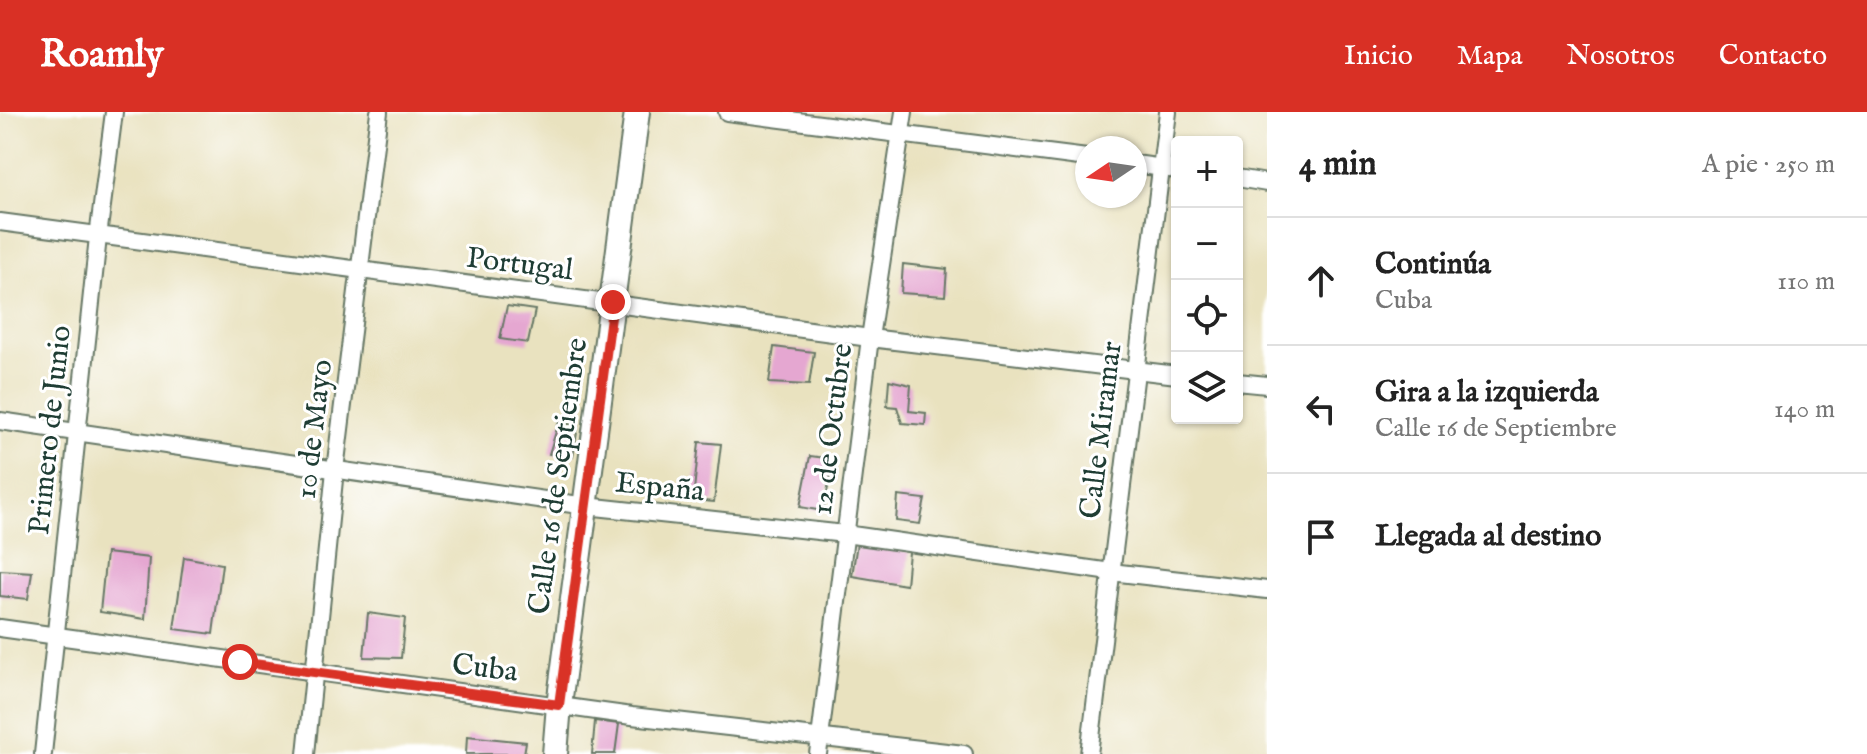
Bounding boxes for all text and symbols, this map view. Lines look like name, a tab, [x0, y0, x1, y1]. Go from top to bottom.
text: Roamly	[40, 32, 164, 80]
text: Inicio	[1344, 39, 1413, 74]
text: Mapa	[1457, 39, 1523, 74]
text: Nosotros	[1567, 39, 1675, 74]
text: Contacto	[1719, 39, 1827, 74]
north arrow	[1075, 136, 1147, 208]
map controls	[1171, 136, 1243, 424]
button: +	[1171, 136, 1243, 208]
text: 4 min	[1299, 143, 1377, 186]
text: A pie · 250 m	[1702, 148, 1835, 181]
button: −	[1171, 208, 1243, 280]
street label: Portugal	[464, 240, 576, 290]
text: Continúa	[1375, 246, 1491, 284]
icon: ahead	[1299, 259, 1343, 303]
text: 110 m	[1777, 265, 1835, 298]
button: locate	[1171, 280, 1243, 352]
route end	[595, 284, 631, 320]
text: Cuba	[1375, 284, 1432, 317]
street label: Primero de Junio	[21, 324, 81, 537]
street label: Calle 16 de Septiembre	[521, 336, 597, 617]
street label: Calle Miramar	[1072, 339, 1132, 521]
street label: 12 de Octubre	[804, 341, 862, 517]
button: layers	[1171, 352, 1243, 424]
street label: 10 de Mayo	[288, 358, 342, 501]
text: Gira a la izquierda	[1375, 374, 1599, 412]
icon: left	[1299, 387, 1343, 431]
text: 140 m	[1774, 393, 1835, 426]
text: Calle 16 de Septiembre	[1375, 412, 1617, 445]
street label: España	[613, 464, 706, 512]
icon: arrive	[1299, 515, 1343, 559]
text: Llegada al destino	[1375, 518, 1601, 556]
route start	[222, 644, 258, 680]
street label: Cuba	[450, 646, 520, 692]

